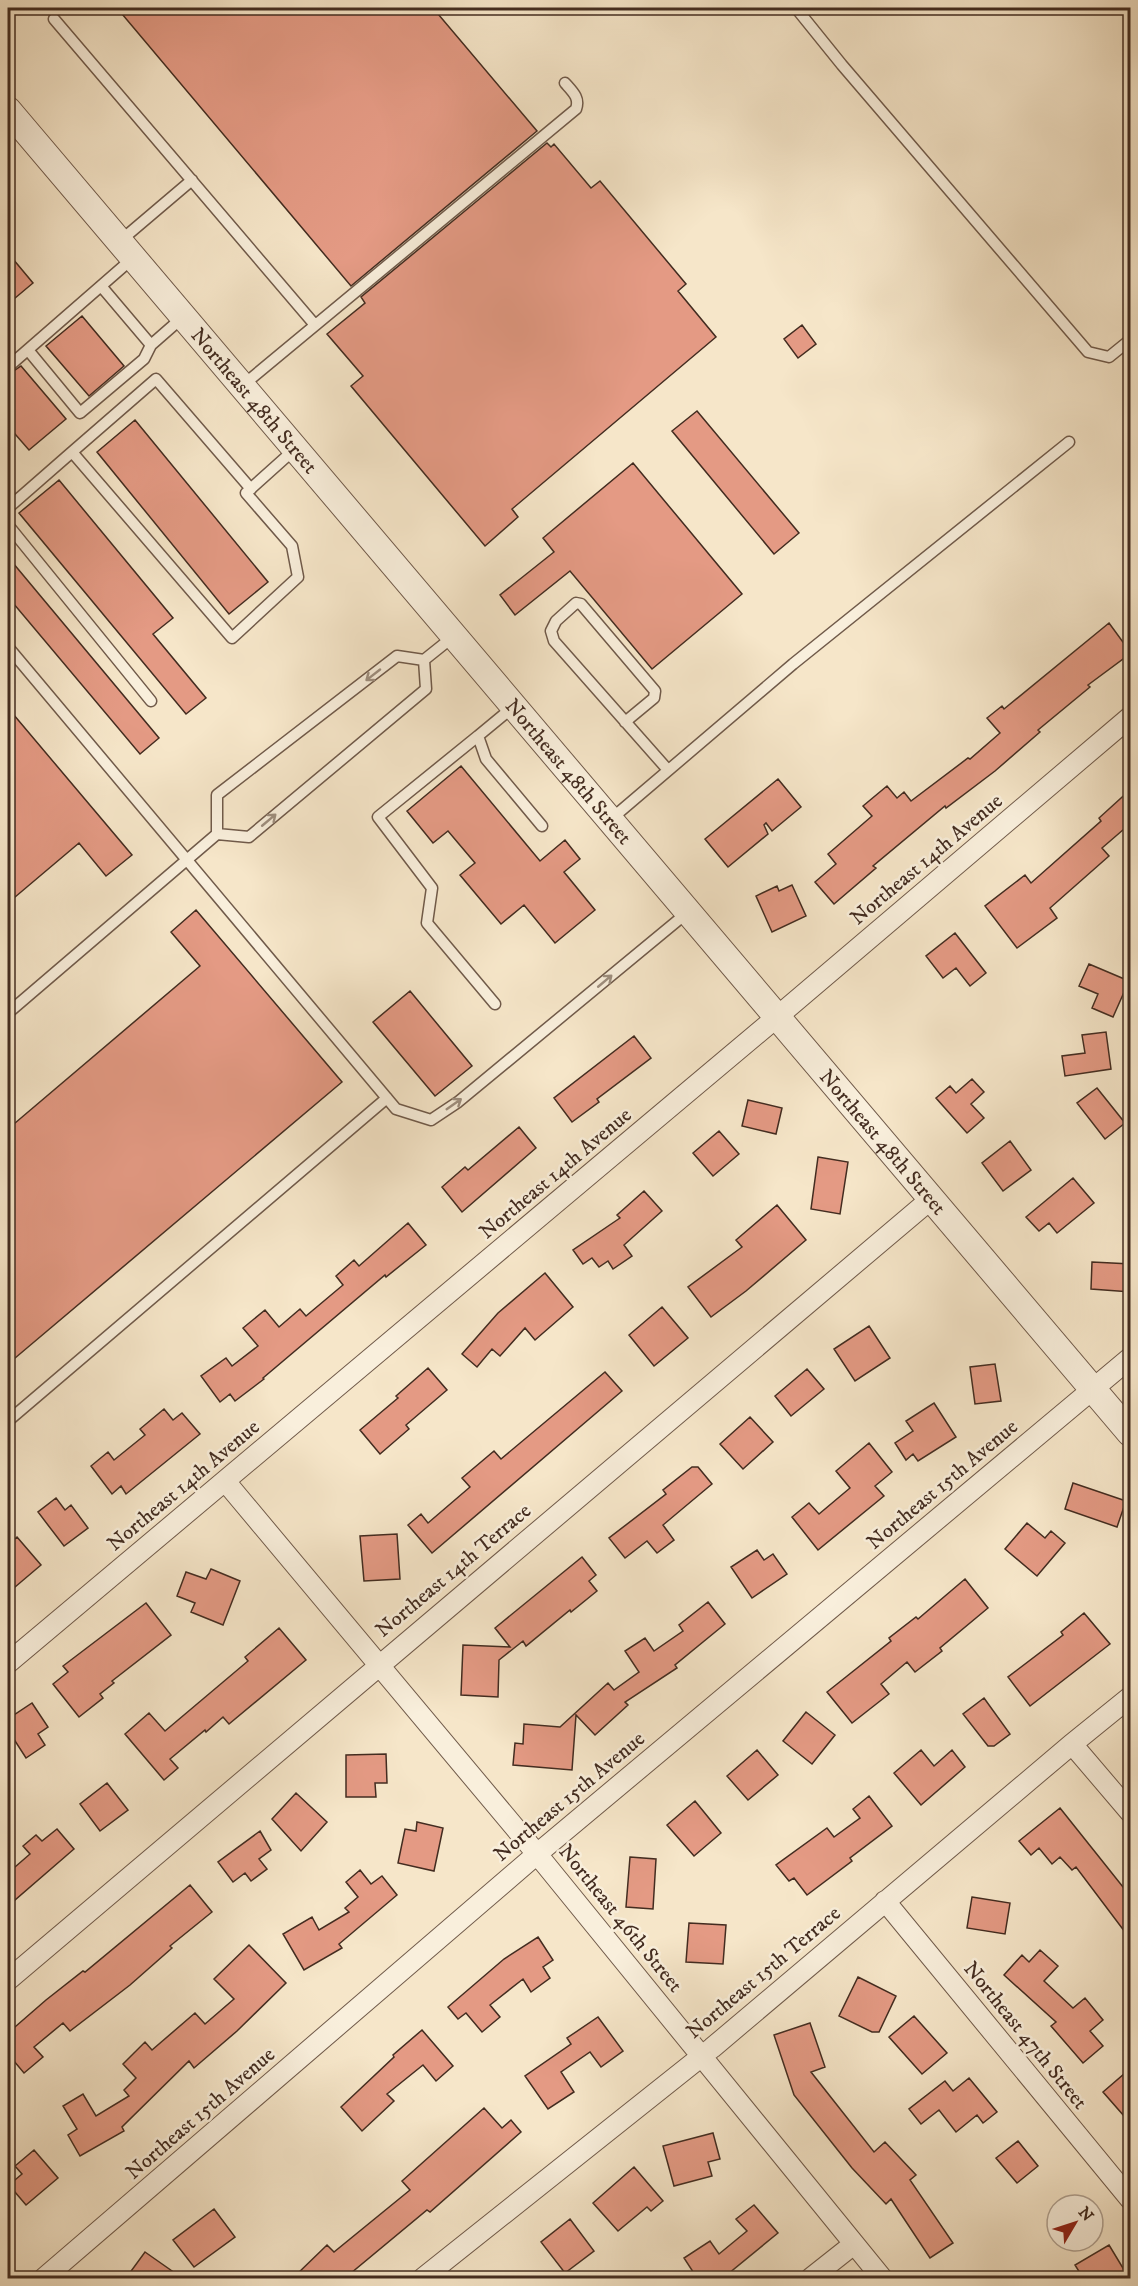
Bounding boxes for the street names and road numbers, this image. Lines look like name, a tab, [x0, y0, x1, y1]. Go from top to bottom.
street label: Northeast 48th Street	[185, 323, 323, 480]
street label: Northeast 48th Street	[499, 694, 637, 850]
street label: Northeast 14th Avenue	[845, 788, 1008, 931]
street label: Northeast 48th Street	[813, 1064, 952, 1221]
street label: Northeast 14th Avenue	[474, 1102, 637, 1245]
street label: Northeast 14th Avenue	[102, 1414, 265, 1557]
street label: Northeast 15th Avenue	[862, 1414, 1024, 1555]
street label: Northeast 14th Terrace	[371, 1498, 537, 1643]
street label: Northeast 15th Avenue	[489, 1726, 651, 1867]
street label: Northeast 46th Street	[552, 1839, 688, 1998]
street label: Northeast 15th Terrace	[681, 1900, 846, 2045]
street label: Northeast 47th Street	[958, 1956, 1093, 2115]
street label: Northeast 15th Avenue	[121, 2042, 281, 2186]

